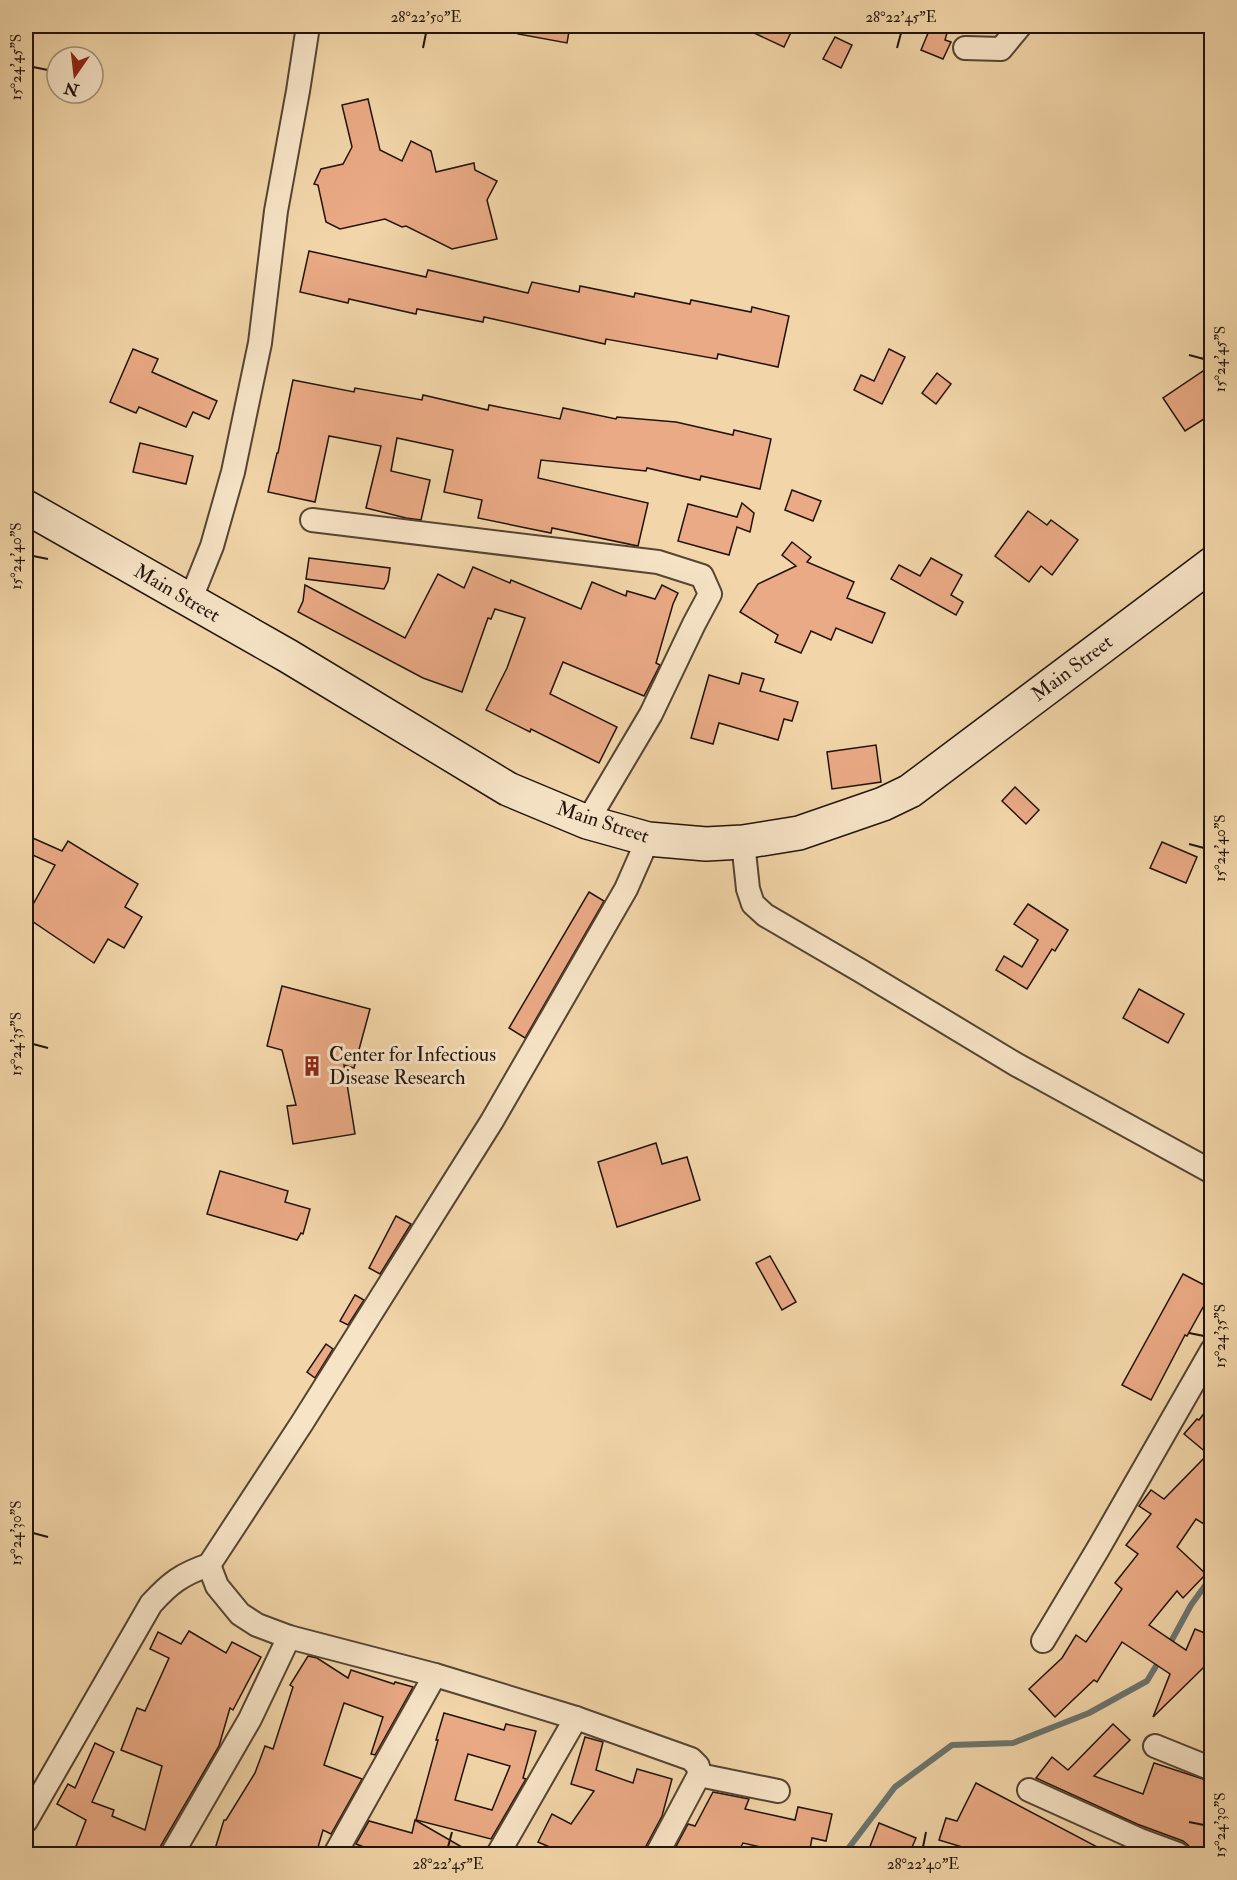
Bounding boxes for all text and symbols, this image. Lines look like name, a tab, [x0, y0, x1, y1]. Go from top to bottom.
text: 28°22'50"E	[391, 8, 461, 27]
text: 28°22'45"E	[865, 8, 937, 27]
text: 15°24'45"S	[7, 34, 26, 100]
north arrow	[45, 45, 105, 105]
text: N	[62, 77, 82, 100]
text: 15°24'45"S	[1211, 326, 1230, 392]
text: 15°24'40"S	[7, 522, 26, 590]
street label: Main Street	[129, 558, 225, 628]
street label: Main Street	[1026, 629, 1118, 707]
street label: Main Street	[554, 795, 653, 849]
text: 15°24'40"S	[1211, 814, 1230, 882]
text: 15°24'35"S	[7, 1012, 26, 1076]
place label: Center for Infectious Disease Research	[329, 1042, 496, 1090]
building icon: Center for Infectious Disease Research	[300, 1054, 324, 1078]
text: 15°24'35"S	[1211, 1304, 1230, 1368]
text: 15°24'30"S	[7, 1500, 26, 1566]
text: 15°24'30"S	[1211, 1792, 1230, 1858]
text: 28°22'45"E	[412, 1855, 484, 1874]
text: 28°22'40"E	[887, 1855, 959, 1874]

